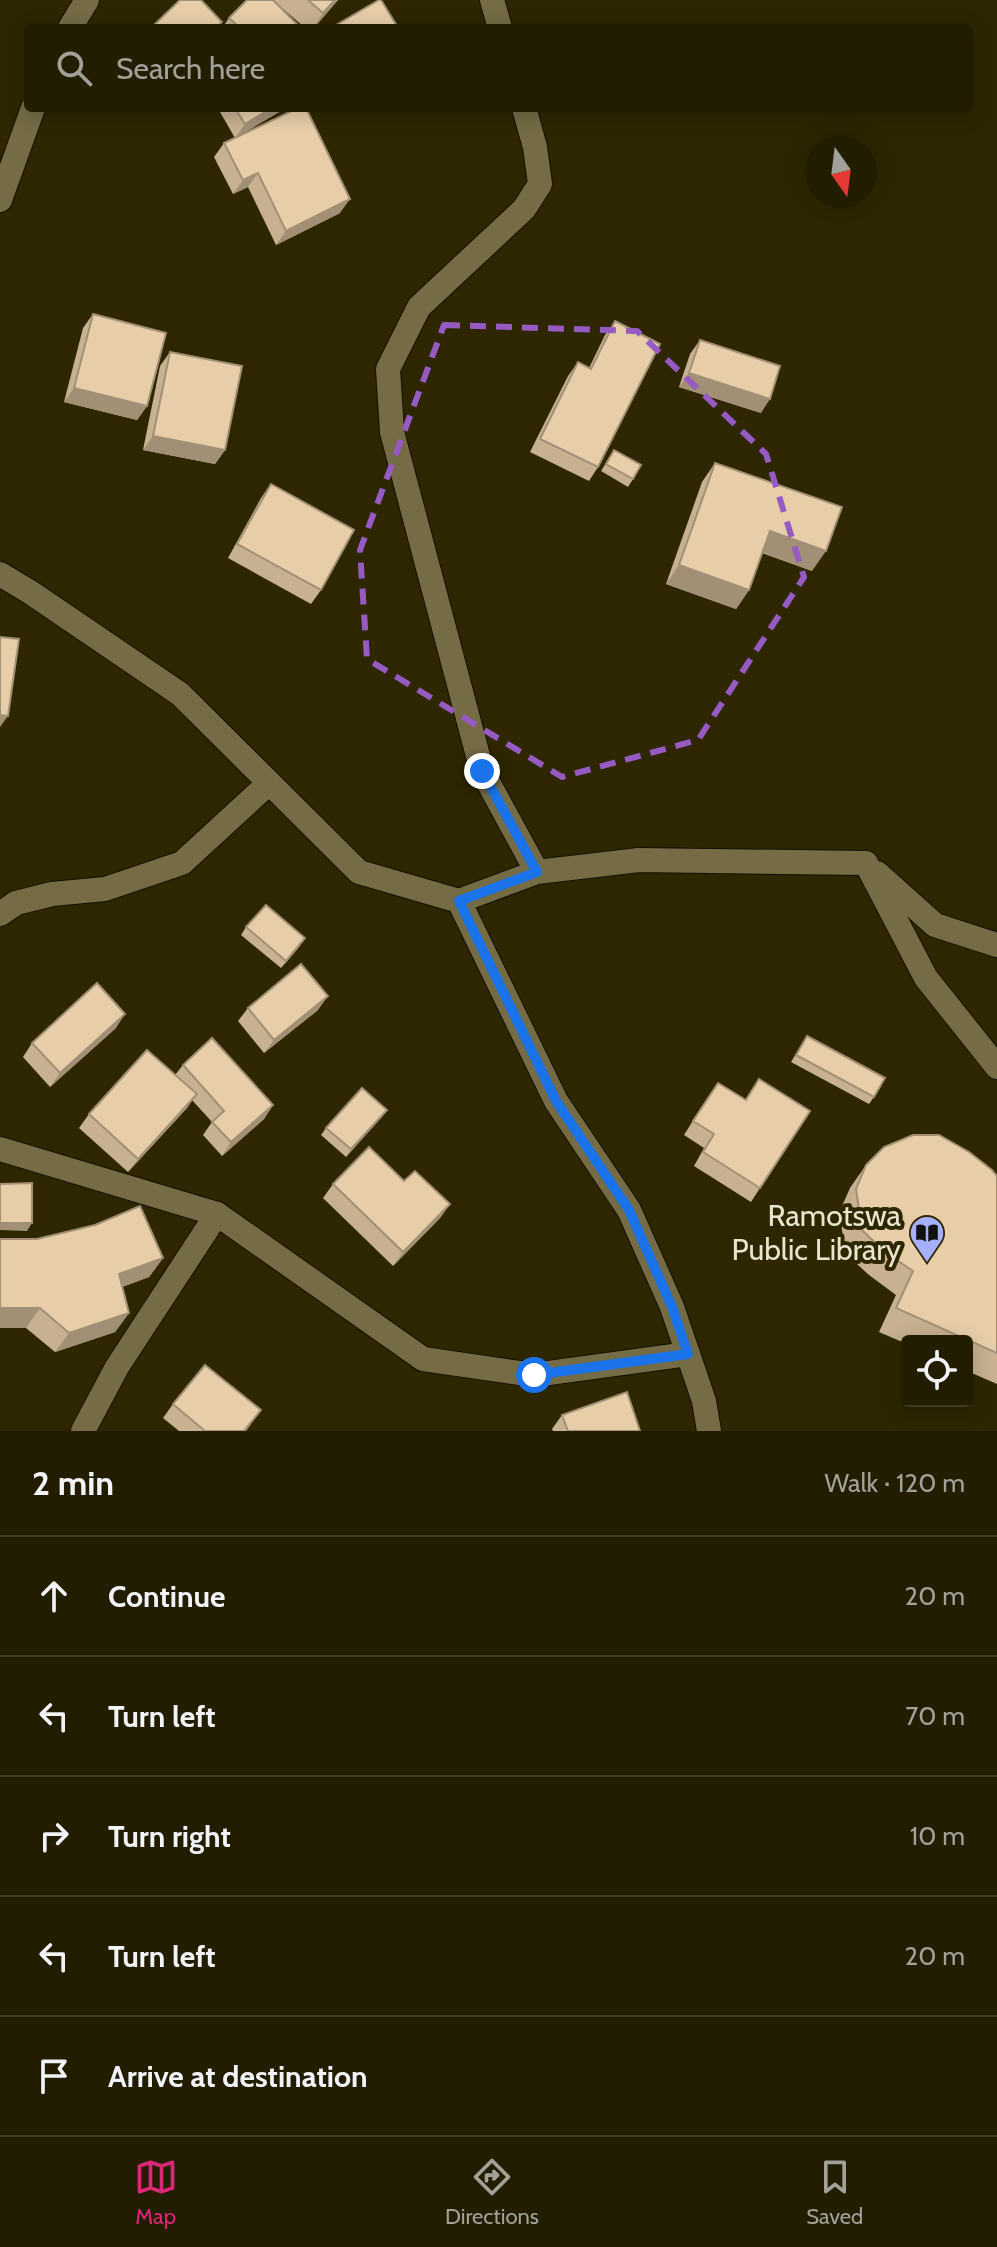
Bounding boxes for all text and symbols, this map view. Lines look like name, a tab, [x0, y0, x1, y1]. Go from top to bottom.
search box	[24, 24, 973, 112]
icon: search	[52, 46, 96, 90]
text: Search here	[116, 50, 265, 87]
north arrow	[805, 136, 877, 208]
route end	[464, 753, 500, 789]
place label: Ramotswa Public Library	[731, 1197, 902, 1268]
library icon: Ramotswa Public Library	[908, 1214, 946, 1264]
map controls	[901, 1335, 973, 1407]
button: locate	[901, 1335, 973, 1407]
route start	[516, 1357, 552, 1393]
text: 2 min	[32, 1462, 114, 1504]
text: Walk · 120 m	[824, 1467, 965, 1499]
icon: ahead	[32, 1574, 76, 1618]
text: Continue	[108, 1578, 225, 1615]
text: 20 m	[905, 1580, 965, 1612]
icon: left	[32, 1694, 76, 1738]
text: Turn left	[108, 1698, 216, 1735]
text: 70 m	[905, 1700, 965, 1732]
icon: right	[32, 1814, 76, 1858]
text: Turn right	[108, 1818, 231, 1855]
text: 10 m	[910, 1820, 965, 1852]
icon: left	[32, 1934, 76, 1978]
text: Turn left	[108, 1938, 216, 1975]
text: 20 m	[905, 1940, 965, 1972]
icon: arrive	[32, 2054, 76, 2098]
text: Arrive at destination	[108, 2058, 368, 2095]
tab: Map	[134, 2155, 178, 2230]
tab: Directions	[445, 2155, 539, 2230]
tab: Saved	[806, 2155, 863, 2230]

